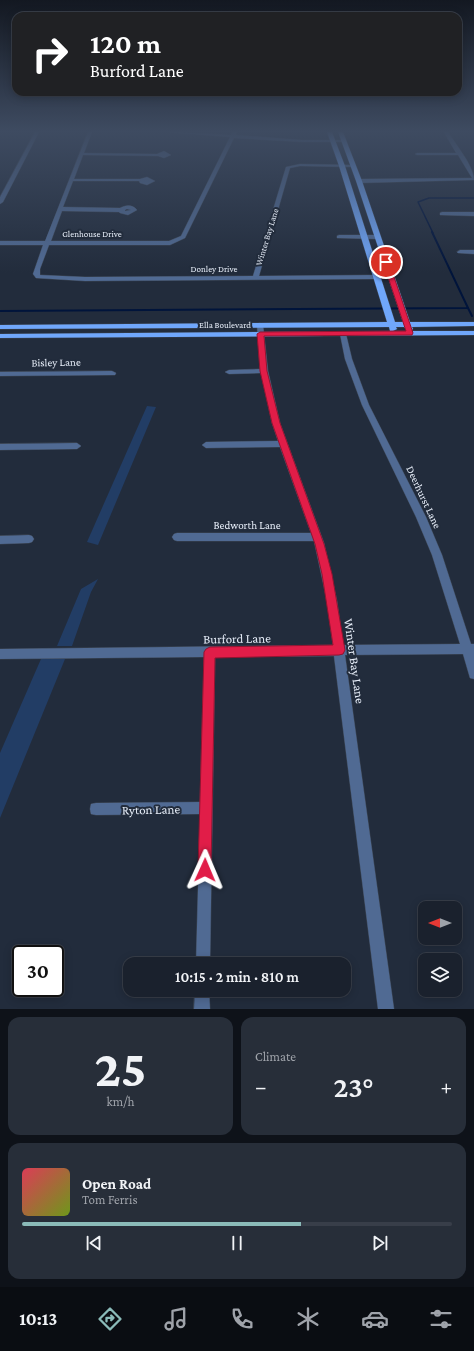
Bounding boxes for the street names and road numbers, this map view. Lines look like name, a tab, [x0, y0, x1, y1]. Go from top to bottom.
street label: Winter Bay Lane	[254, 207, 280, 267]
street label: Glenhouse Drive	[62, 229, 122, 239]
street label: Donley Drive	[190, 264, 238, 274]
street label: Ella Boulevard	[199, 320, 251, 330]
street label: Bisley Lane	[31, 356, 81, 369]
street label: Deerhurst Lane	[404, 464, 444, 530]
street label: Bedworth Lane	[214, 519, 281, 531]
street label: Winter Bay Lane	[341, 618, 368, 705]
street label: Burford Lane	[203, 630, 271, 647]
street label: Ryton Lane	[122, 801, 181, 818]

